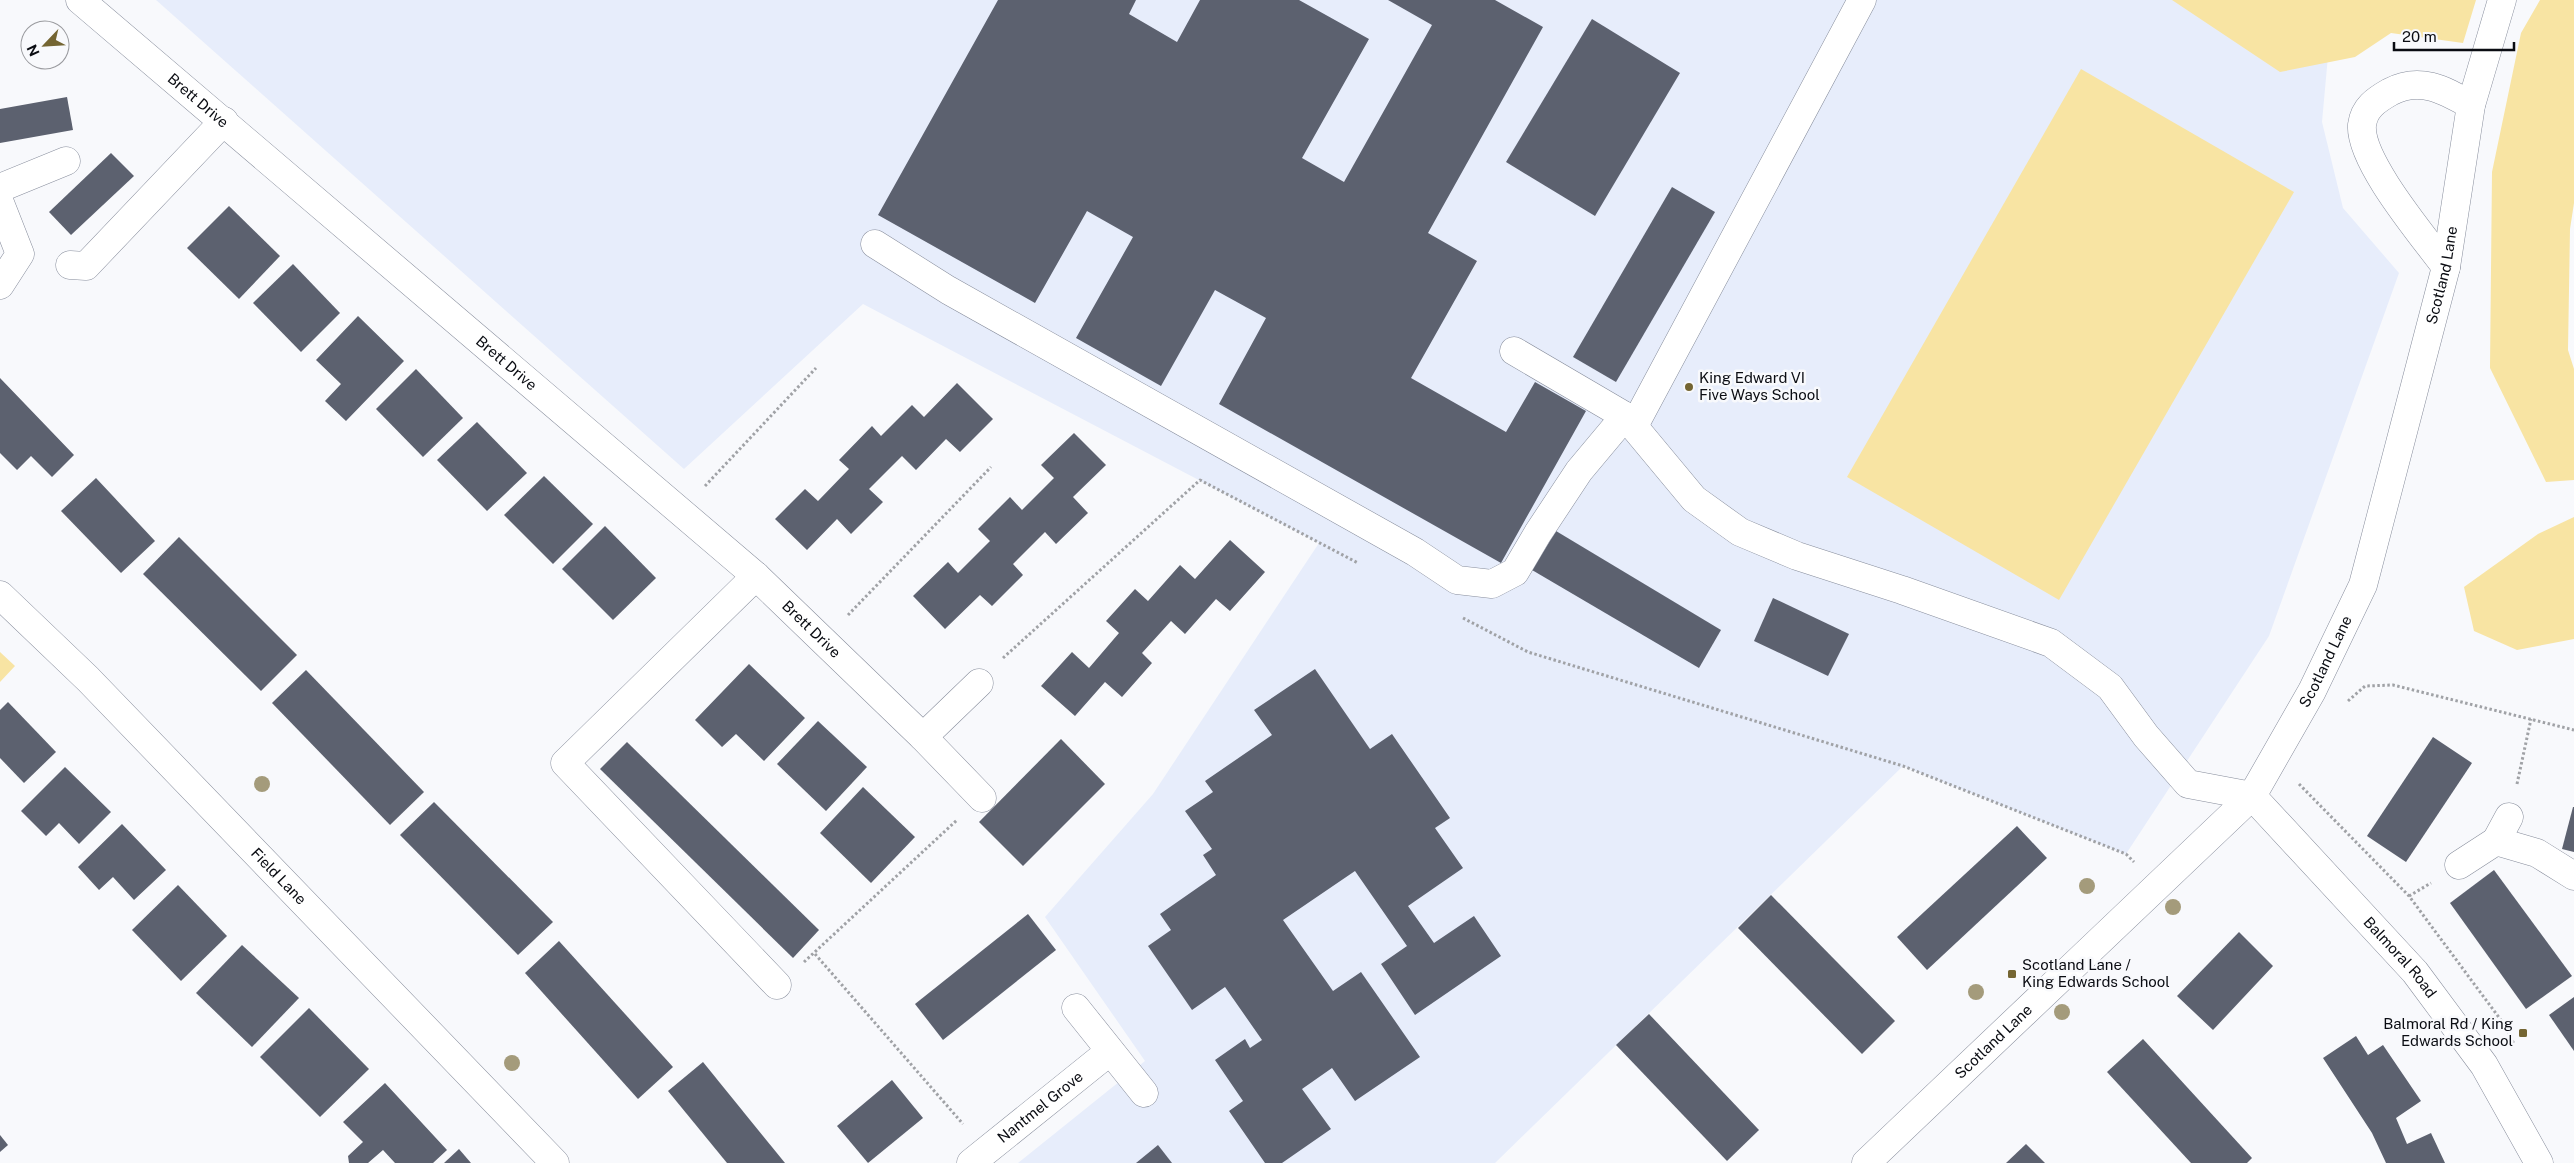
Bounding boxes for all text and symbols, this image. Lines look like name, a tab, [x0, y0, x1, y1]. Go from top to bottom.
north arrow	[20, 20, 70, 70]
scale bar	[2394, 20, 2514, 52]
text: 20 m	[2402, 28, 2437, 45]
text: N	[24, 42, 43, 59]
street label: Brett Drive	[164, 70, 232, 131]
street label: Scotland Lane	[2422, 225, 2460, 326]
street label: Brett Drive	[473, 332, 540, 393]
place label: King Edward VI Five Ways School	[1699, 369, 1820, 403]
marker: King Edward VI Five Ways School	[1683, 381, 1695, 393]
street label: Brett Drive	[779, 597, 844, 661]
street label: Scotland Lane	[2295, 613, 2355, 710]
street label: Field Lane	[248, 844, 310, 908]
street label: Balmoral Road	[2360, 913, 2440, 1001]
place label: Scotland Lane / King Edwards School	[2022, 956, 2170, 990]
marker: Scotland Lane / King Edwards School	[2006, 968, 2018, 980]
street label: Scotland Lane	[1951, 1001, 2035, 1082]
place label: Balmoral Rd / King Edwards School	[2383, 1015, 2513, 1049]
marker: Balmoral Rd / King Edwards School	[2517, 1027, 2529, 1039]
street label: Nantmel Grove	[994, 1067, 1086, 1146]

